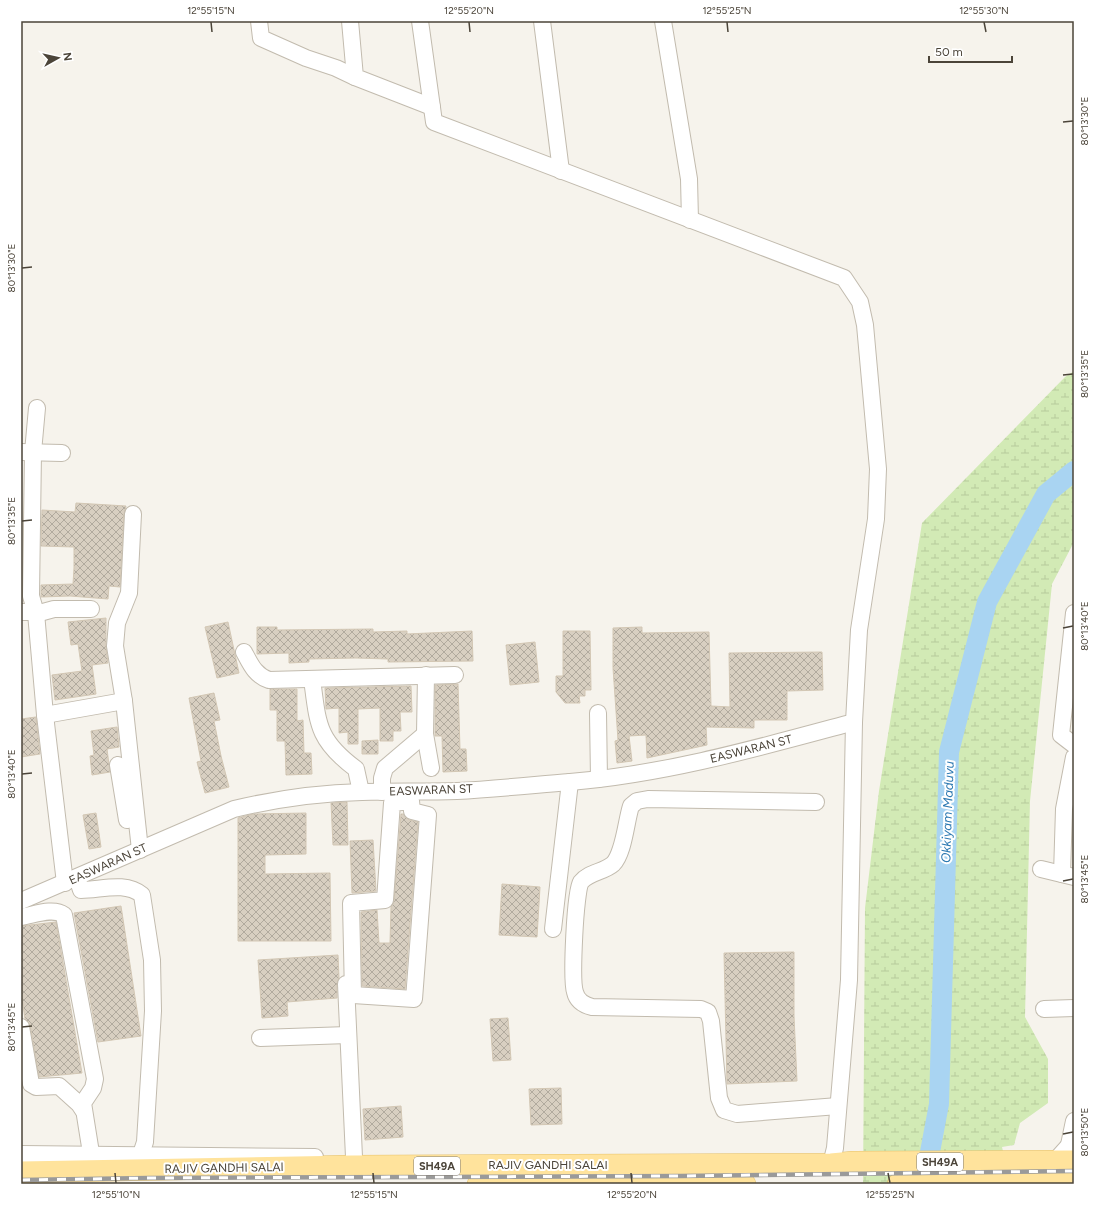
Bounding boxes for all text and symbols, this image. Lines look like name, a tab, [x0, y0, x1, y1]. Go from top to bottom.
text: 12°55'15"N	[187, 4, 235, 17]
text: 12°55'20"N	[444, 4, 494, 17]
text: 12°55'25"N	[702, 4, 752, 17]
text: 12°55'30"N	[959, 4, 1009, 17]
north arrow	[38, 38, 78, 78]
scale bar	[929, 38, 1012, 64]
text: 50 m	[935, 45, 963, 59]
text: N	[60, 52, 74, 62]
text: 80°13'30"E	[1078, 97, 1091, 145]
text: 80°13'30"E	[5, 244, 18, 292]
text: 80°13'35"E	[1078, 350, 1091, 398]
text: 80°13'35"E	[5, 497, 18, 545]
text: 80°13'40"E	[1078, 601, 1091, 651]
street label: EASWARAN ST	[709, 732, 794, 766]
text: 80°13'40"E	[5, 749, 18, 799]
water label: Okkiyam Maduvu	[938, 761, 957, 863]
street label: EASWARAN ST	[389, 782, 473, 798]
street label: EASWARAN ST	[67, 840, 149, 887]
text: 80°13'45"E	[1078, 854, 1091, 903]
text: 80°13'45"E	[5, 1002, 18, 1051]
text: 80°13'50"E	[1078, 1107, 1091, 1157]
road number: SH49A	[917, 1153, 963, 1171]
road number: SH49A	[414, 1157, 460, 1175]
street label: RAJIV GANDHI SALAI	[488, 1158, 608, 1172]
street label: RAJIV GANDHI SALAI	[164, 1160, 284, 1176]
text: 12°55'10"N	[92, 1188, 140, 1201]
text: 12°55'15"N	[350, 1188, 398, 1201]
text: 12°55'20"N	[607, 1188, 657, 1201]
text: 12°55'25"N	[865, 1188, 915, 1201]

